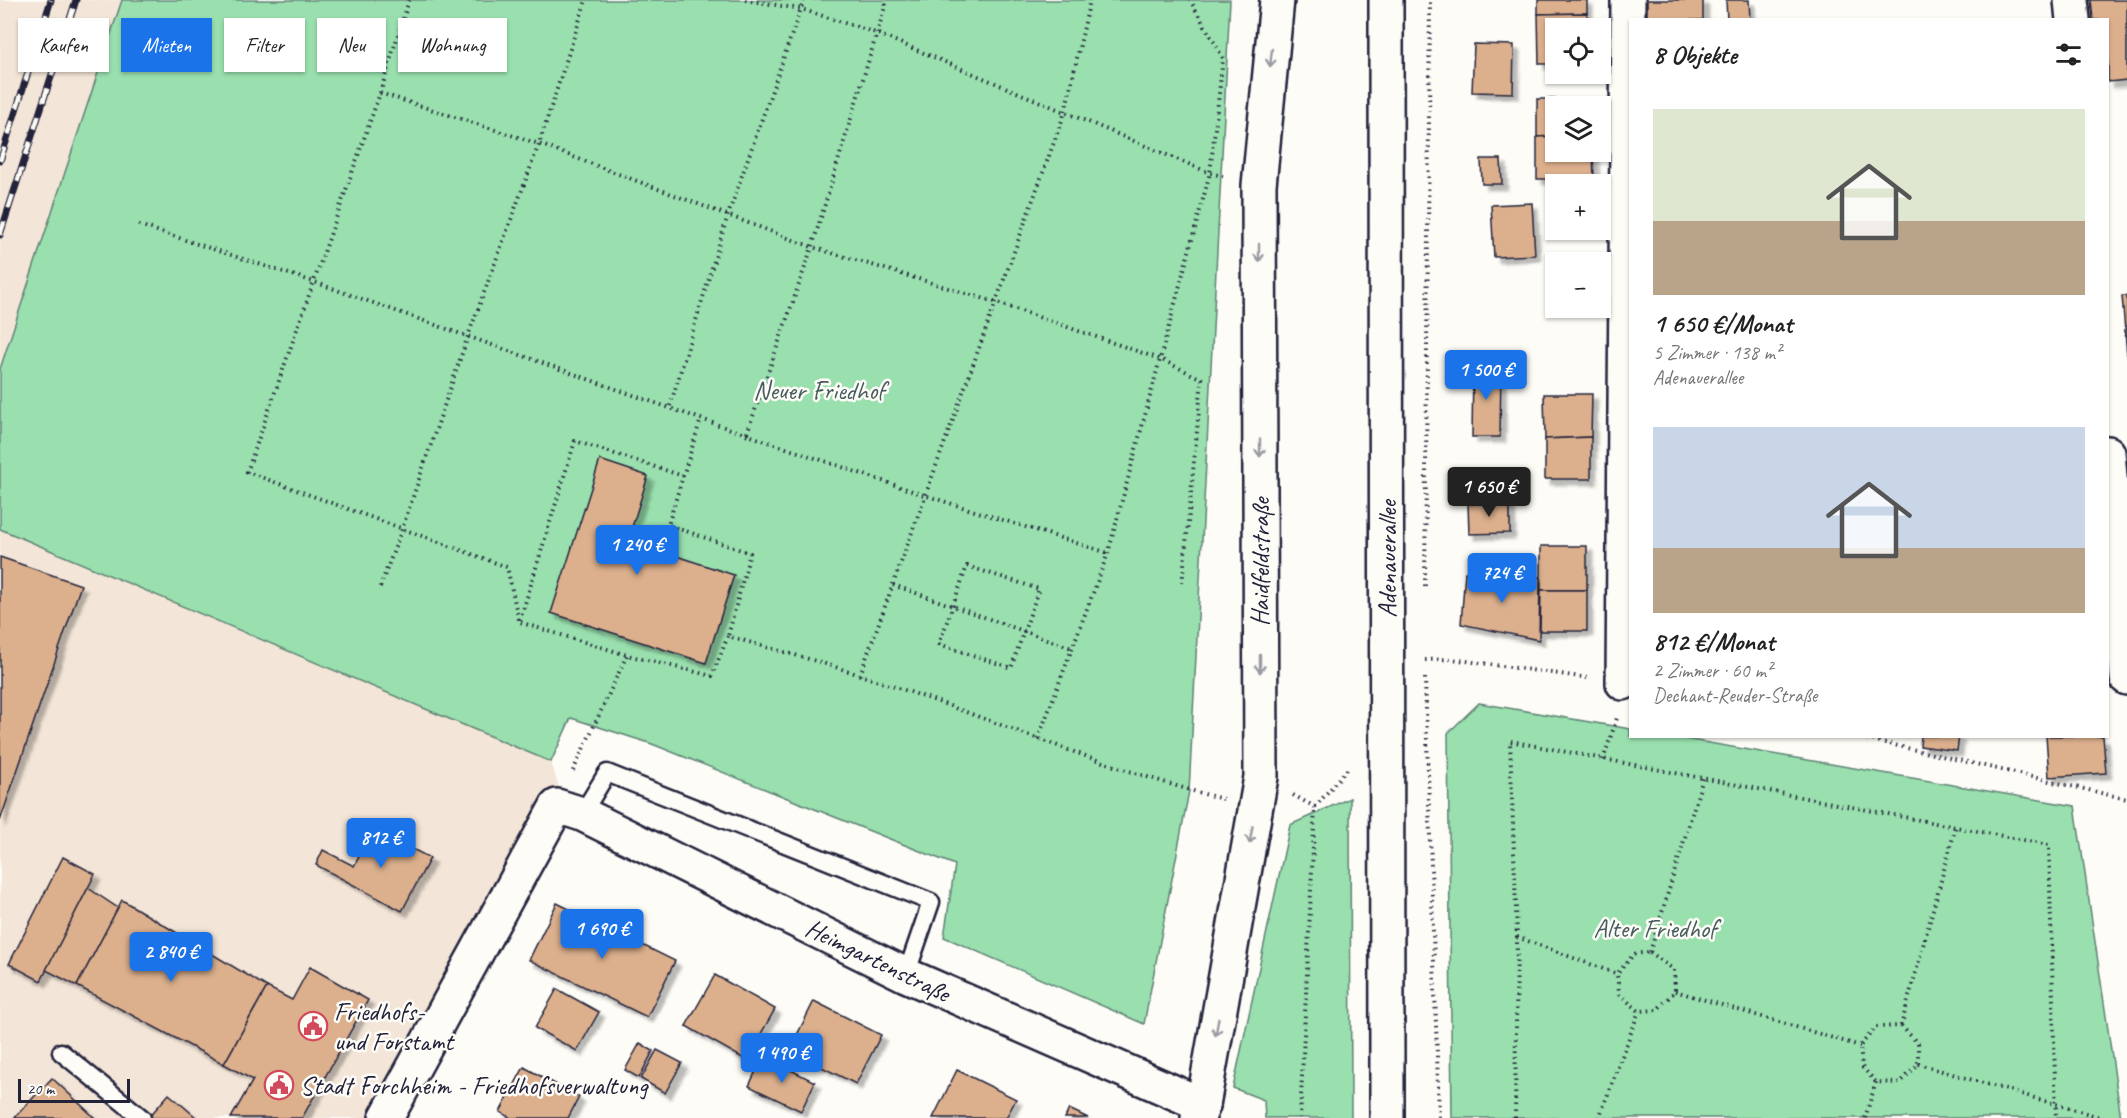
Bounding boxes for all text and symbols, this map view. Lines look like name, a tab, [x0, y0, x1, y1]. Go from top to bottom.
chip: Kaufen	[18, 18, 109, 72]
chip: Mieten	[121, 18, 212, 72]
chip: Filter	[224, 18, 305, 72]
chip: Neu	[317, 18, 386, 72]
chip: Wohnung	[398, 18, 507, 72]
map controls	[1545, 18, 1611, 318]
button: locate	[1545, 18, 1611, 84]
text: 8 Objekte	[1653, 38, 1737, 71]
icon: filters	[2052, 38, 2085, 71]
one-way arrow	[1266, 48, 1277, 68]
button: layers	[1545, 96, 1611, 162]
icon: home	[1815, 148, 1923, 256]
button: +	[1545, 174, 1611, 240]
one-way arrow	[1253, 242, 1265, 262]
button: −	[1545, 252, 1611, 318]
text: 1 650 €/Monat	[1653, 307, 1792, 340]
text: 5 Zimmer · 138 m²	[1653, 340, 1781, 365]
pin: 1 500 €	[1431, 350, 1541, 401]
text: 1 500 €	[1459, 357, 1513, 382]
text: Adenauerallee	[1653, 365, 1743, 390]
park label: Neuer Friedhof	[753, 374, 890, 407]
one-way arrow	[1254, 437, 1266, 457]
icon: home	[1815, 466, 1923, 574]
pin: 1 650 €	[1434, 467, 1544, 518]
text: 1 650 €	[1462, 474, 1516, 499]
street label: Haidfeldstraße	[1244, 495, 1277, 626]
street label: Adenauerallee	[1371, 498, 1404, 618]
pin: 1 240 €	[582, 525, 692, 576]
text: 1 240 €	[610, 532, 664, 557]
pin: 724 €	[1460, 553, 1544, 604]
text: 724 €	[1482, 560, 1522, 585]
text: 812 €/Monat	[1653, 625, 1774, 658]
one-way arrow	[1254, 653, 1266, 673]
text: 2 Zimmer · 60 m²	[1653, 658, 1772, 683]
text: Dechant-Reuder-Straße	[1653, 683, 1817, 708]
pin: 812 €	[339, 818, 423, 869]
one-way arrow	[1245, 824, 1256, 844]
text: 812 €	[361, 825, 401, 850]
pin: 1 690 €	[547, 909, 657, 960]
street label: Heimgartenstraße	[800, 911, 958, 1011]
park label: Alter Friedhof	[1593, 912, 1722, 945]
text: 1 690 €	[575, 916, 629, 941]
pin: 2 840 €	[116, 932, 226, 983]
text: 2 840 €	[144, 939, 198, 964]
place label: Friedhofs- und Forstamt	[334, 995, 455, 1058]
public building icon: Friedhofs- und Forstamt	[297, 1010, 329, 1042]
one-way arrow	[1211, 1016, 1222, 1036]
pin: 1 490 €	[727, 1033, 837, 1084]
text: 1 490 €	[755, 1040, 809, 1065]
public building icon: Stadt Forchheim - Friedhofsverwaltung	[263, 1069, 295, 1101]
place label: Stadt Forchheim - Friedhofsverwaltung	[300, 1069, 649, 1102]
scale bar	[18, 1076, 130, 1104]
text: 20 m	[27, 1079, 54, 1099]

